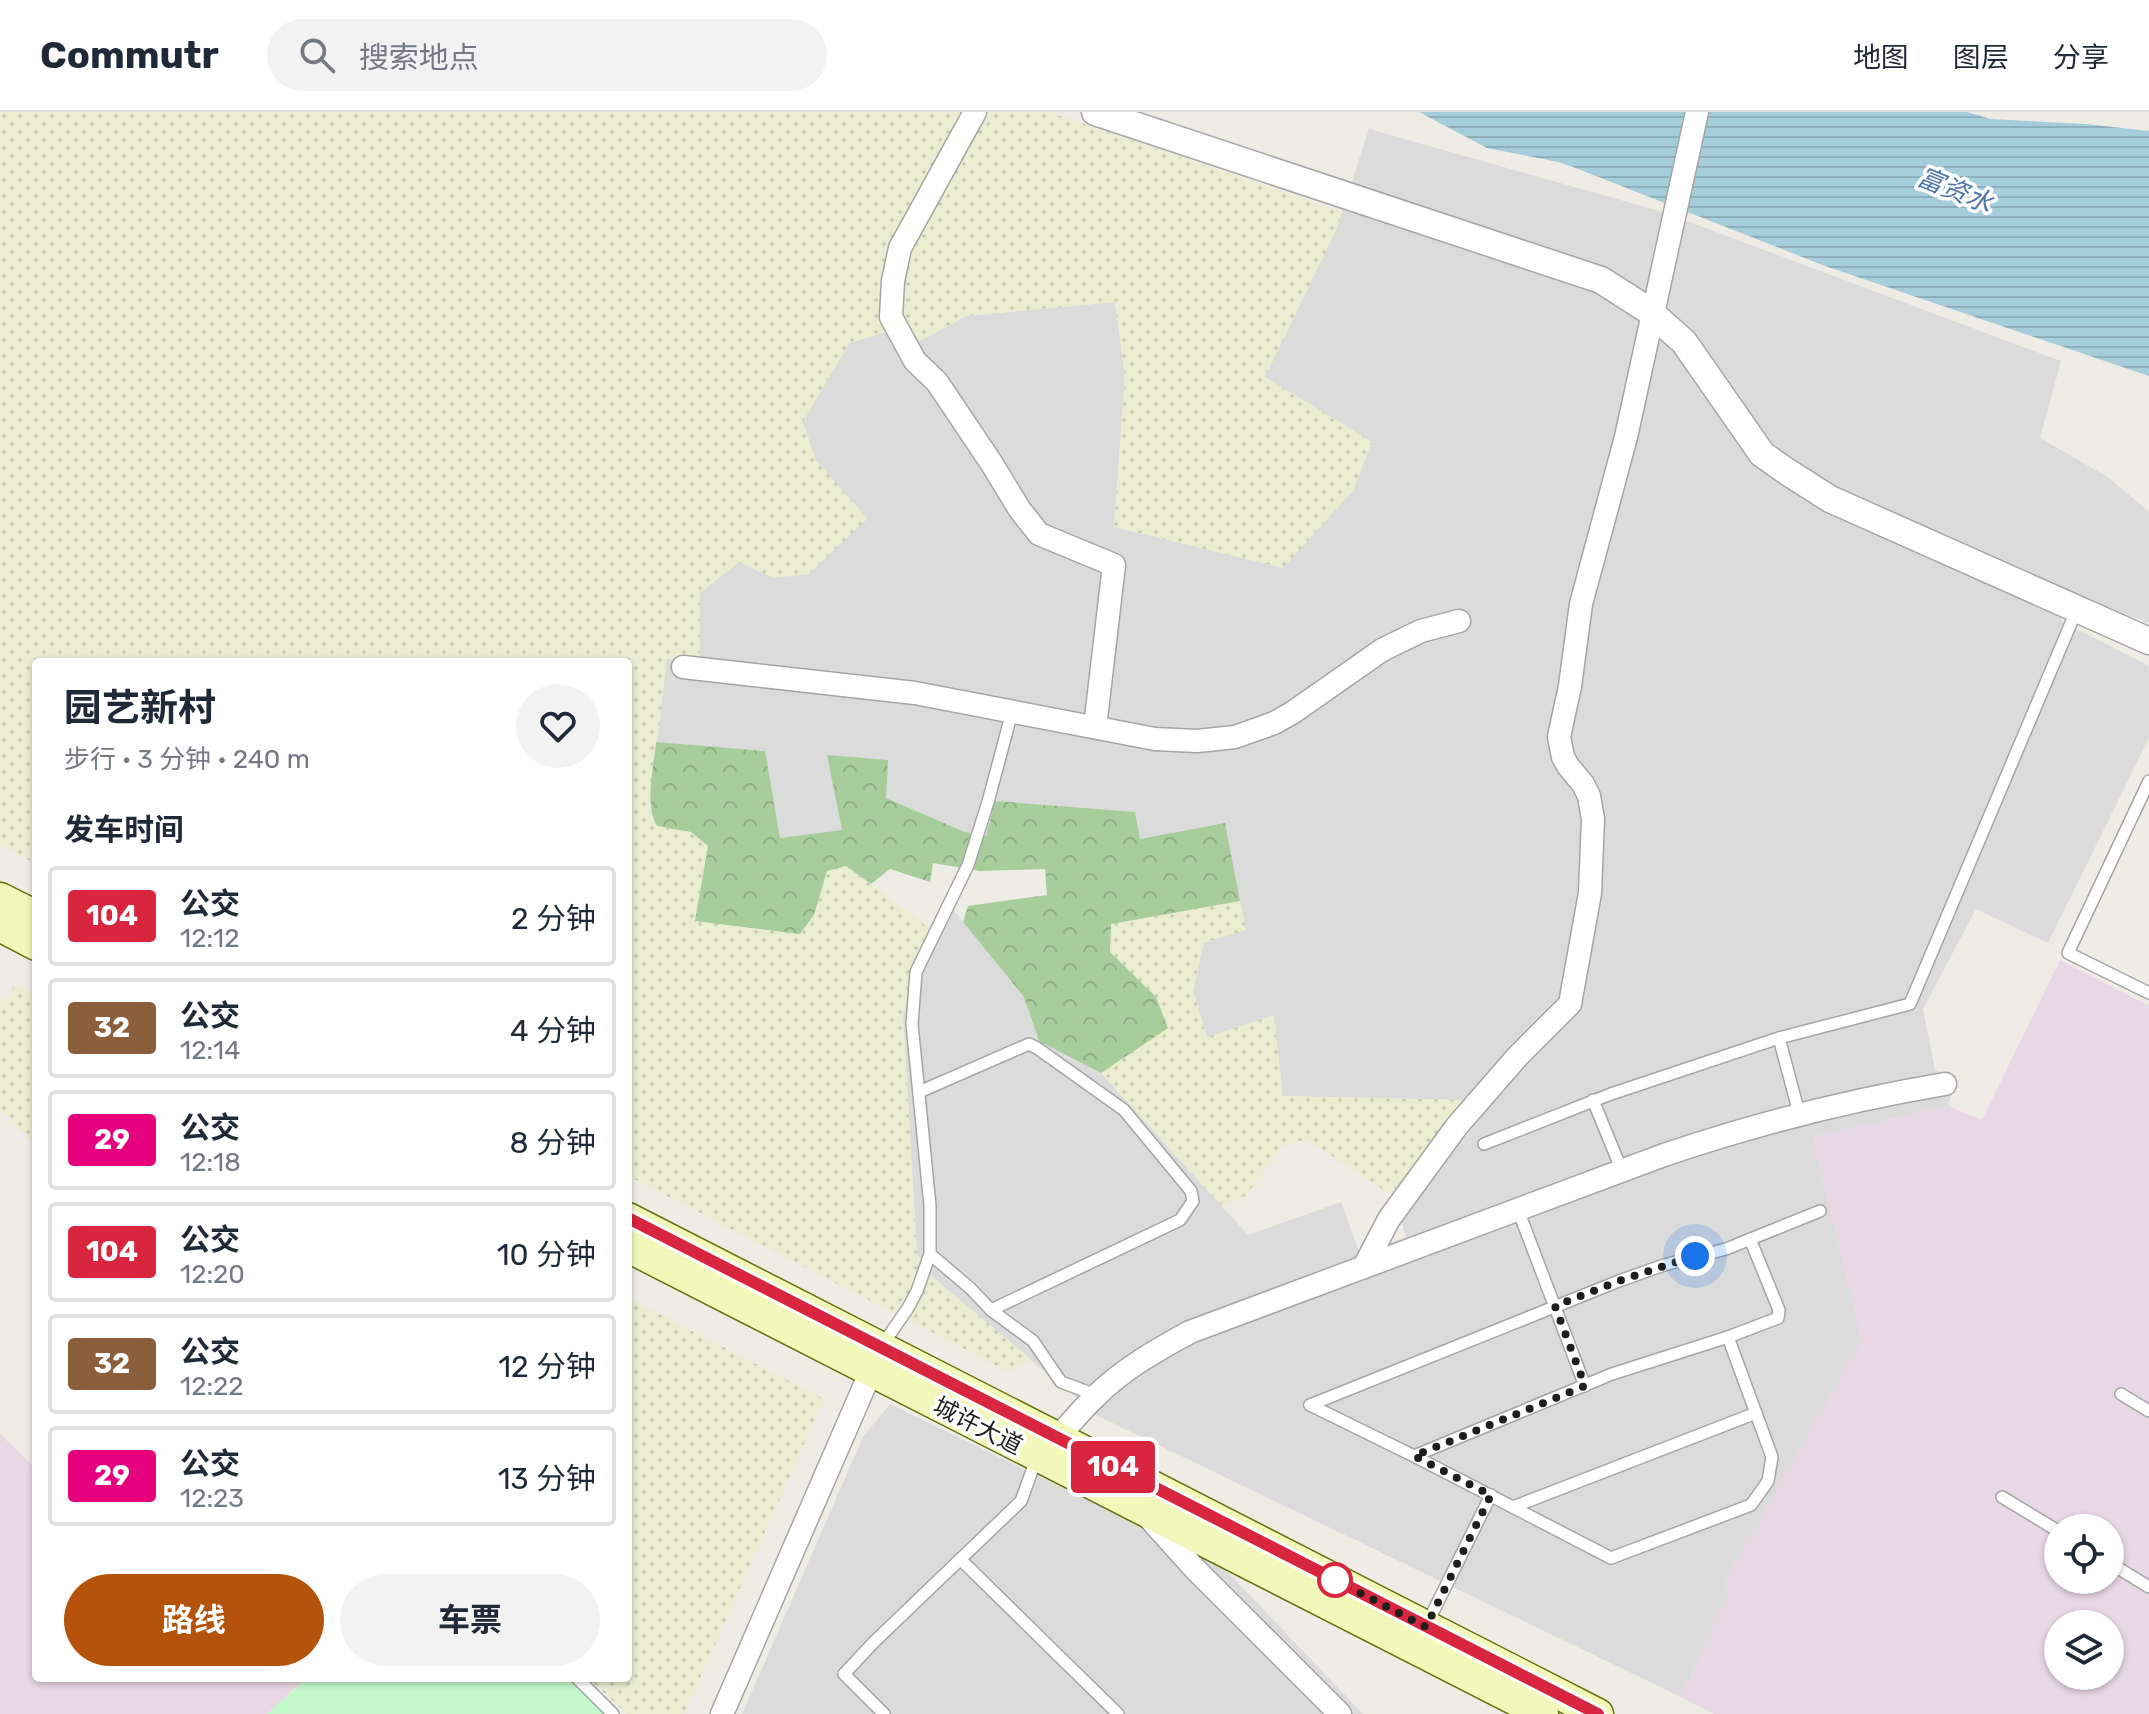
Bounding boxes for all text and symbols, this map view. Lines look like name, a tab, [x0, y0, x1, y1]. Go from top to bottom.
search box	[267, 19, 827, 91]
text: Commutr	[40, 32, 219, 78]
icon: search	[295, 33, 339, 77]
text: 搜索地点	[359, 40, 479, 76]
text: 地图	[1853, 41, 1909, 74]
text: 图层	[1953, 41, 2009, 74]
text: 分享	[2053, 41, 2109, 74]
water label: 富资水	[1913, 161, 1998, 220]
button: heart	[516, 684, 600, 768]
text: 园艺新村	[64, 685, 216, 731]
text: 步行 · 3 分钟 · 240 m	[64, 744, 310, 775]
text: 发车时间	[64, 812, 184, 848]
text: 公交	[180, 886, 240, 922]
text: 104	[86, 899, 138, 932]
text: 2 分钟	[511, 901, 596, 937]
text: 12:12	[180, 923, 239, 954]
text: 公交	[180, 998, 240, 1034]
text: 32	[94, 1011, 130, 1044]
text: 4 分钟	[510, 1013, 596, 1049]
text: 12:14	[180, 1035, 240, 1066]
text: 公交	[180, 1110, 240, 1146]
text: 29	[94, 1123, 130, 1156]
text: 8 分钟	[510, 1125, 596, 1161]
text: 12:18	[180, 1147, 241, 1178]
text: 公交	[180, 1222, 240, 1258]
text: 104	[86, 1235, 138, 1268]
your location	[1675, 1236, 1715, 1276]
text: 10 分钟	[497, 1237, 596, 1273]
text: 12:20	[180, 1259, 245, 1290]
text: 公交	[180, 1334, 240, 1370]
text: 32	[94, 1347, 130, 1380]
text: 12 分钟	[498, 1349, 596, 1385]
text: 12:22	[180, 1371, 244, 1402]
street label: 城许大道	[929, 1392, 1027, 1460]
line badge: 104	[1067, 1441, 1159, 1493]
text: 公交	[180, 1446, 240, 1482]
text: 104	[1087, 1450, 1139, 1483]
text: 29	[94, 1459, 130, 1492]
text: 13 分钟	[498, 1461, 596, 1497]
text: 12:23	[180, 1483, 244, 1514]
map controls	[2044, 1514, 2124, 1690]
button: locate	[2044, 1514, 2124, 1594]
unlabelled marker	[1318, 1563, 1352, 1597]
button: 路线	[64, 1574, 324, 1666]
button: 车票	[340, 1574, 600, 1666]
button: layers	[2044, 1610, 2124, 1690]

